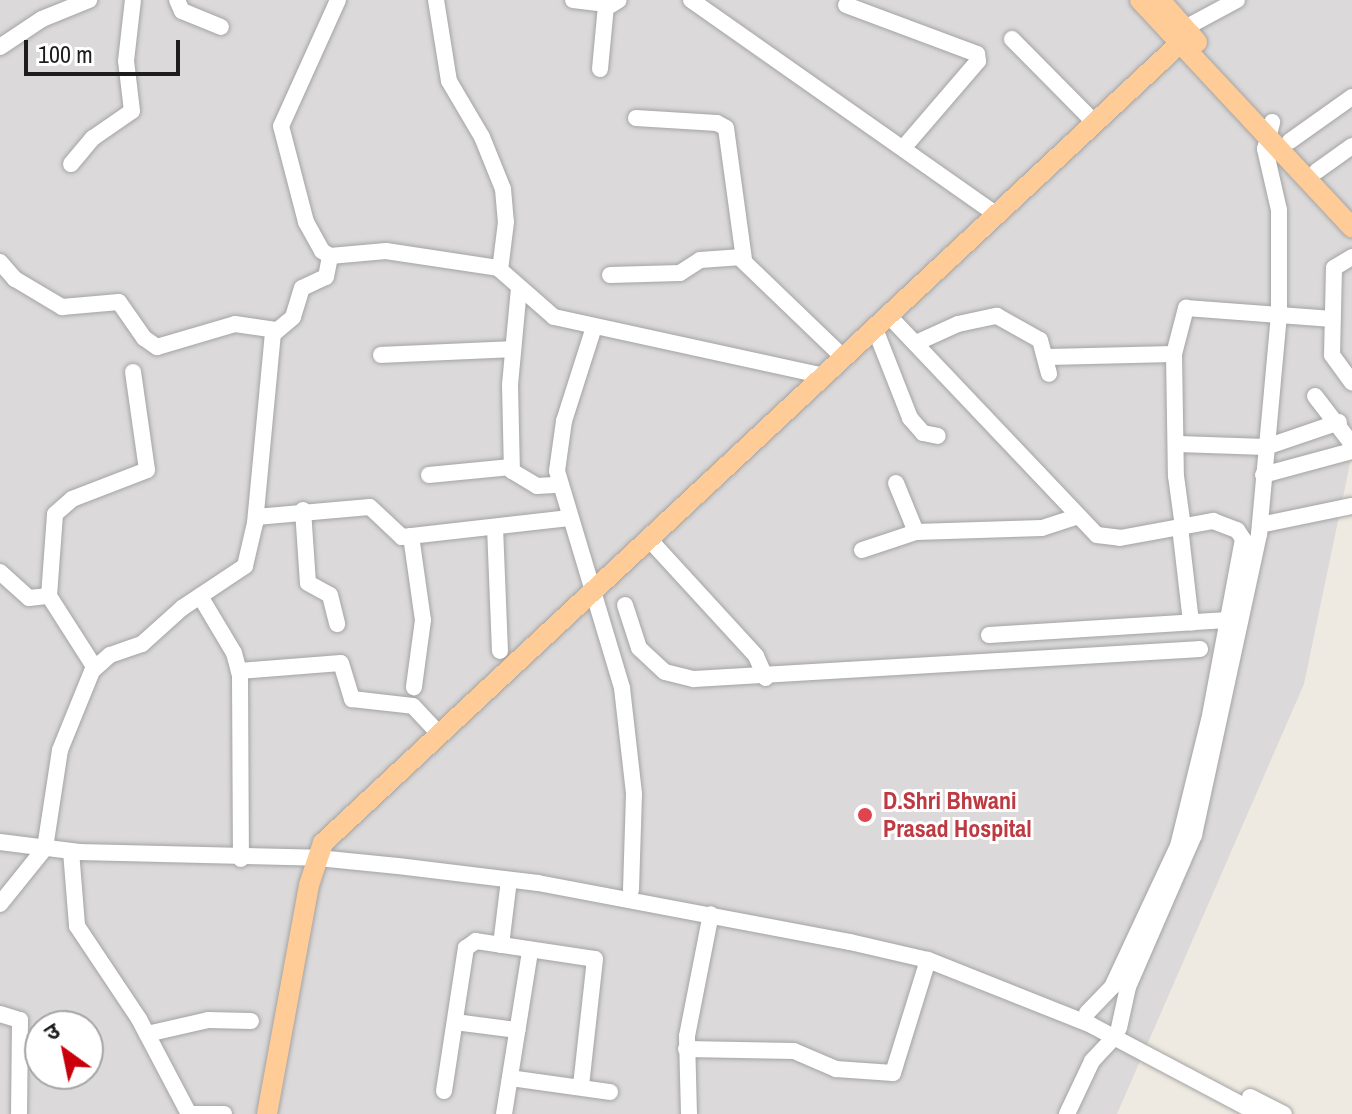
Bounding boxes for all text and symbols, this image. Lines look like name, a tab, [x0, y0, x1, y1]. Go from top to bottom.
scale bar	[28, 24, 184, 74]
text: 100 m	[38, 38, 93, 70]
place label: D.Shri Bhwani Prasad Hospital	[883, 787, 1032, 843]
marker: D.Shri Bhwani Prasad Hospital	[854, 804, 876, 826]
north arrow	[24, 1010, 104, 1090]
text: उ	[38, 1015, 66, 1048]

